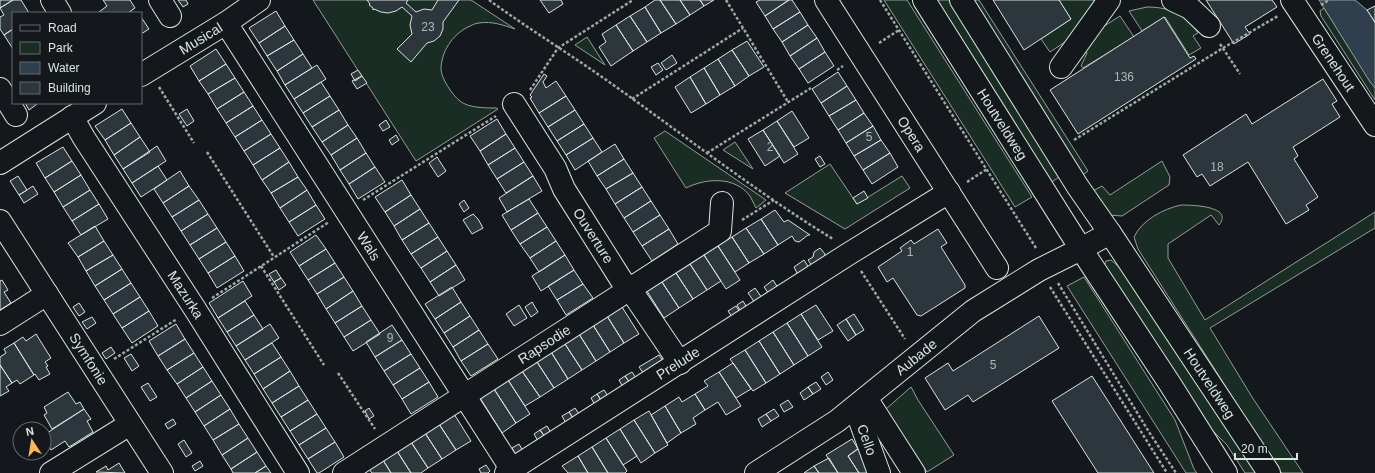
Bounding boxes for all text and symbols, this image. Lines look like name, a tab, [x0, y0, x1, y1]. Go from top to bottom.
legend	[12, 12, 142, 104]
street label: Musical	[176, 19, 225, 58]
house number: 23	[421, 20, 435, 34]
text: Road	[48, 21, 77, 35]
street label: Grenehout	[1309, 30, 1359, 95]
text: Park	[48, 41, 74, 55]
text: Water	[48, 61, 80, 75]
house number: 136	[1114, 70, 1134, 84]
text: Building	[48, 81, 91, 95]
street label: Houtveldweg	[974, 86, 1031, 163]
street label: Opera	[894, 113, 929, 155]
house number: 5	[866, 130, 873, 144]
house number: 2	[767, 140, 774, 154]
house number: 18	[1210, 160, 1224, 174]
street label: Ouverture	[570, 205, 617, 266]
street label: Wals	[354, 229, 384, 263]
house number: 1	[907, 245, 914, 259]
street label: Mazurka	[164, 268, 207, 322]
street label: Rapsodie	[515, 321, 574, 367]
street label: Symfonie	[66, 330, 111, 388]
house number: 9	[387, 331, 394, 345]
street label: Aubade	[892, 335, 940, 378]
street label: Prelude	[653, 343, 703, 383]
street label: Houtveldweg	[1181, 345, 1239, 422]
house number: 5	[990, 358, 997, 372]
north arrow	[12, 421, 52, 461]
street label: Cello	[854, 422, 880, 458]
text: N	[25, 425, 35, 438]
scale bar	[1235, 435, 1297, 461]
text: 20 m	[1241, 442, 1268, 456]

